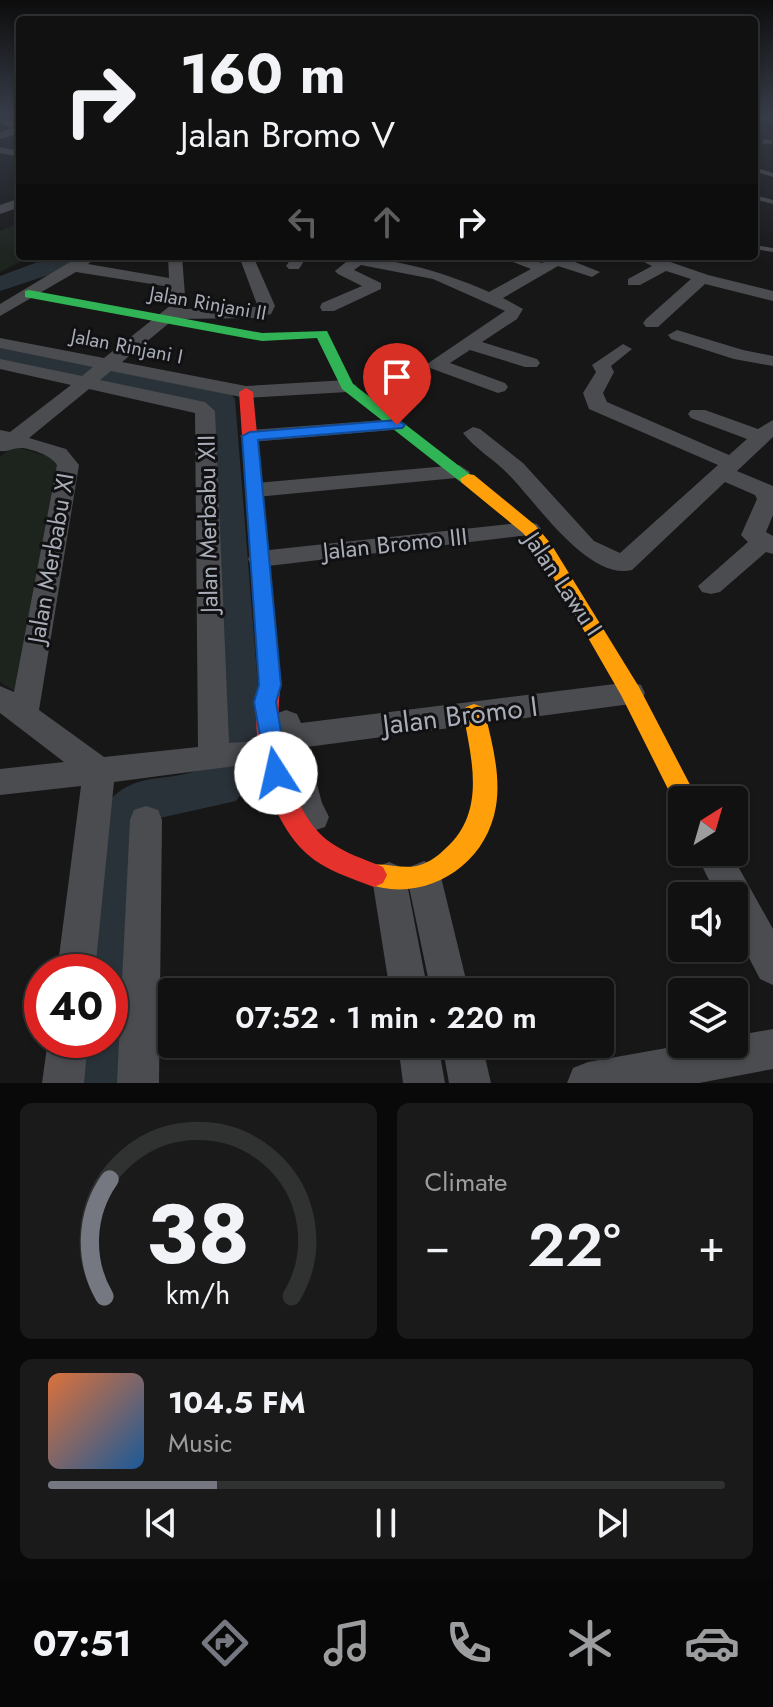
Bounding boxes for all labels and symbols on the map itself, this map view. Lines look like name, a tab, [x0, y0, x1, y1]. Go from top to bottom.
street label: Jalan Rinjani II	[144, 278, 269, 328]
street label: Jalan Rinjani I	[66, 321, 185, 372]
pin	[363, 343, 431, 425]
street label: Jalan Merbabu XII	[188, 435, 227, 616]
street label: Jalan Merbabu XI	[18, 470, 83, 649]
street label: Jalan Bromo III	[318, 519, 469, 569]
street label: Jalan Lawu I	[514, 522, 611, 643]
street label: Jalan Bromo I	[376, 686, 540, 746]
position arrow	[234, 731, 318, 815]
north arrow	[668, 786, 748, 866]
speed limit sign: 40	[24, 954, 128, 1058]

